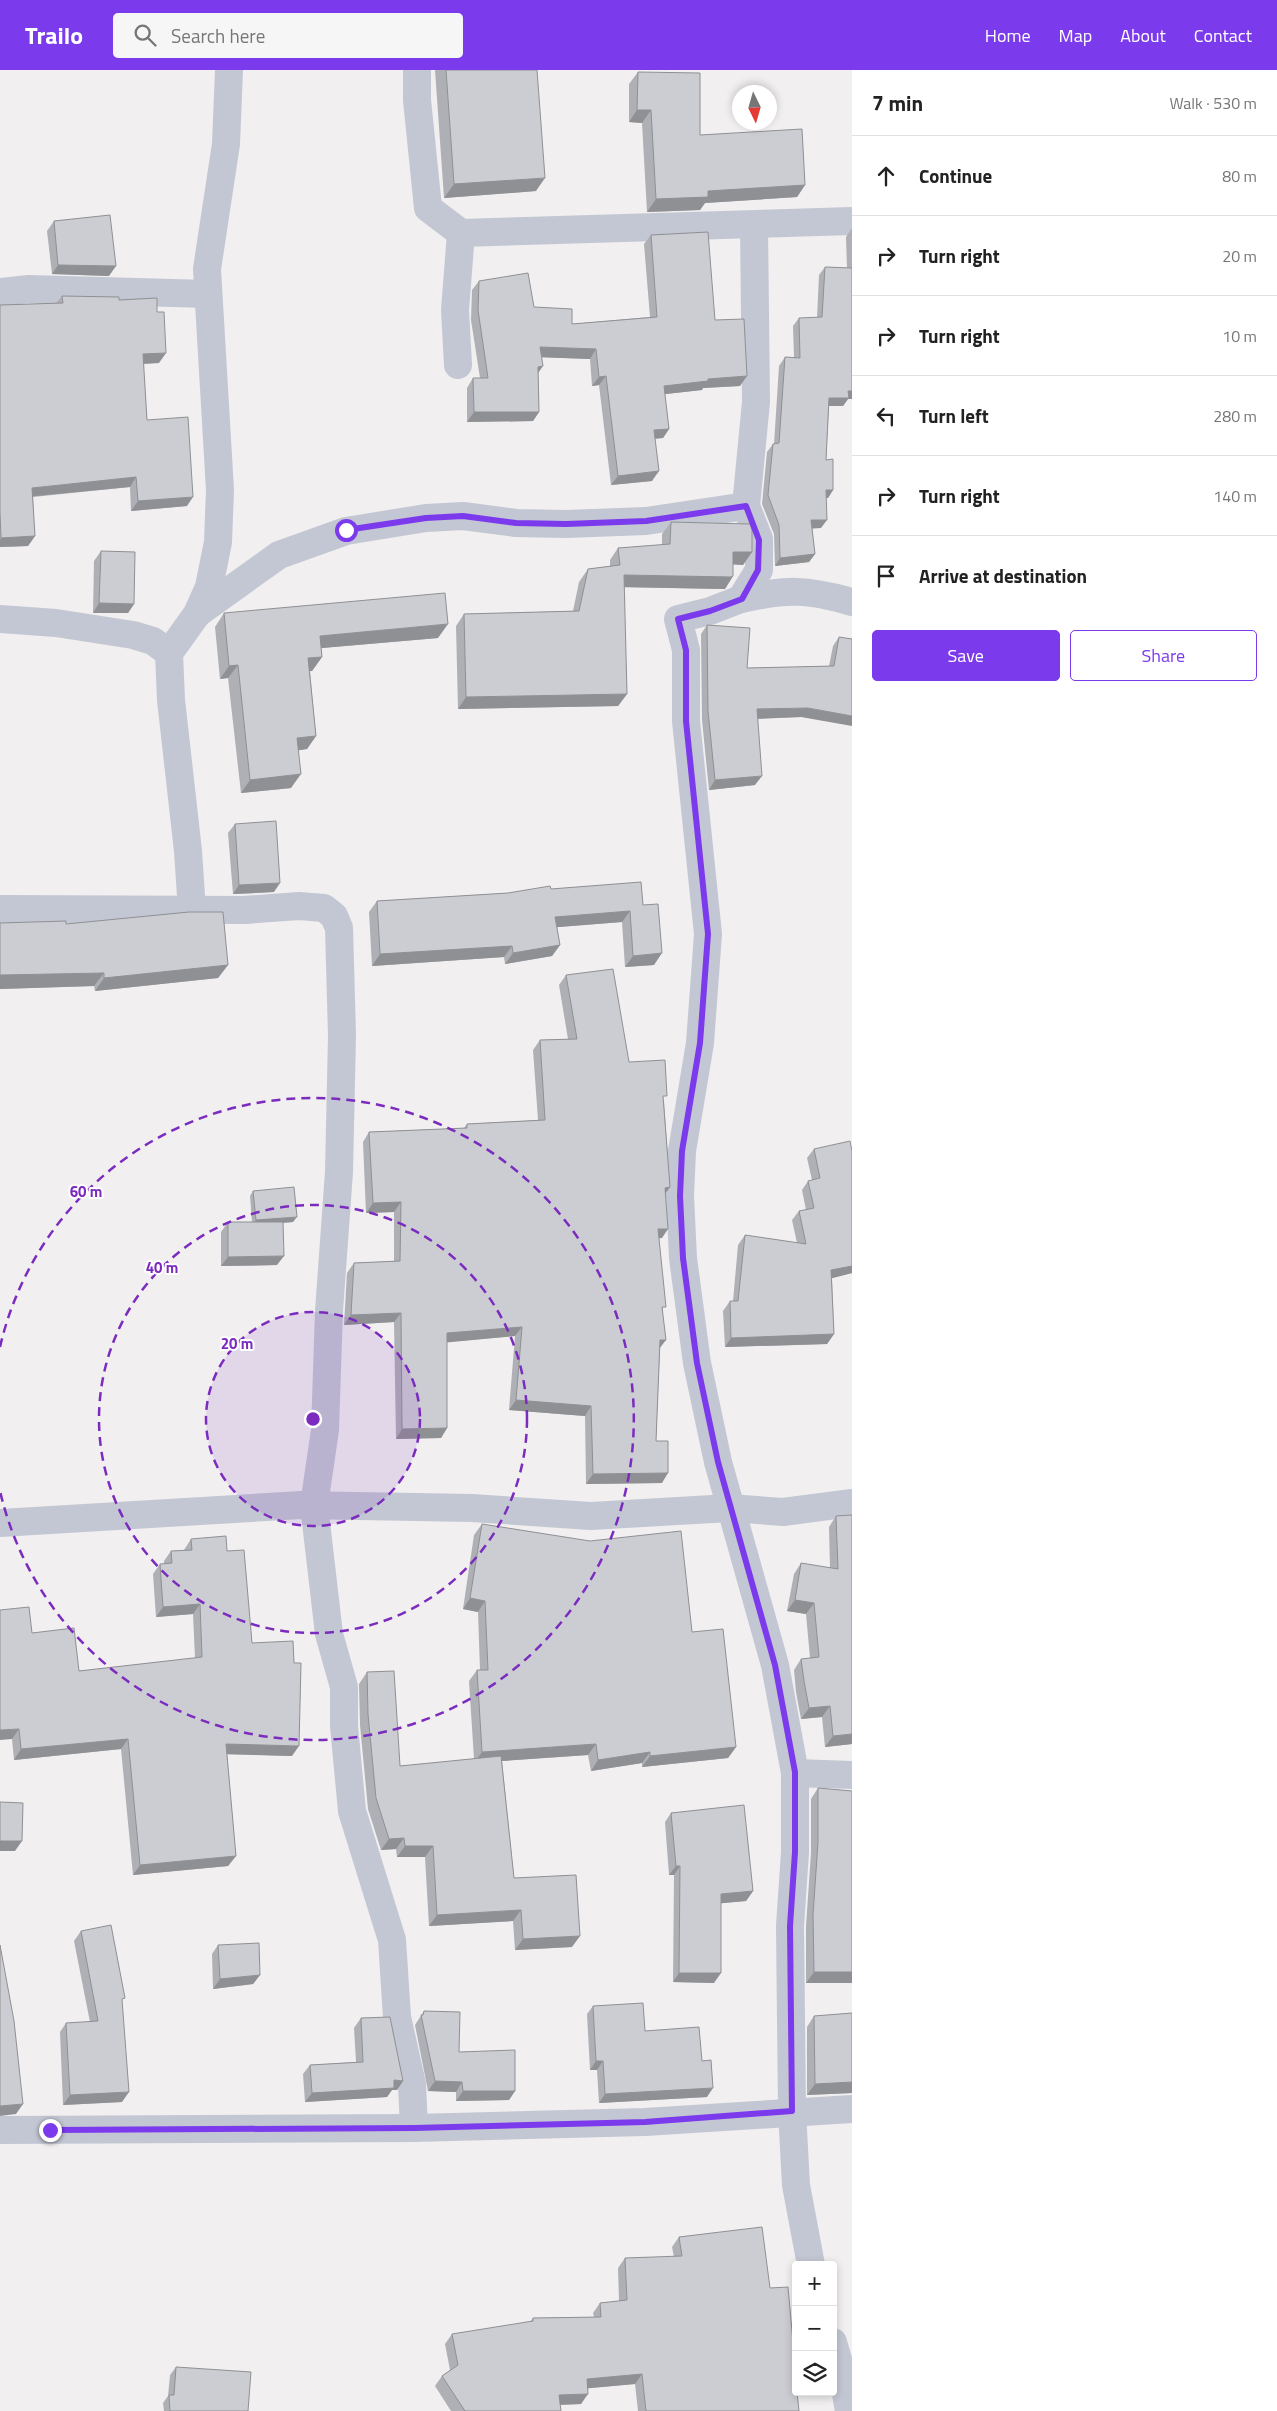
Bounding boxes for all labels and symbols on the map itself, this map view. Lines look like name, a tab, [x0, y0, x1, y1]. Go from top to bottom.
north arrow	[732, 85, 777, 130]
route start	[335, 519, 358, 542]
text: 60 m	[70, 1180, 102, 1203]
text: 40 m	[146, 1256, 178, 1279]
text: 20 m	[221, 1332, 253, 1355]
centre of rings	[304, 1410, 322, 1428]
route end	[39, 2119, 62, 2142]

